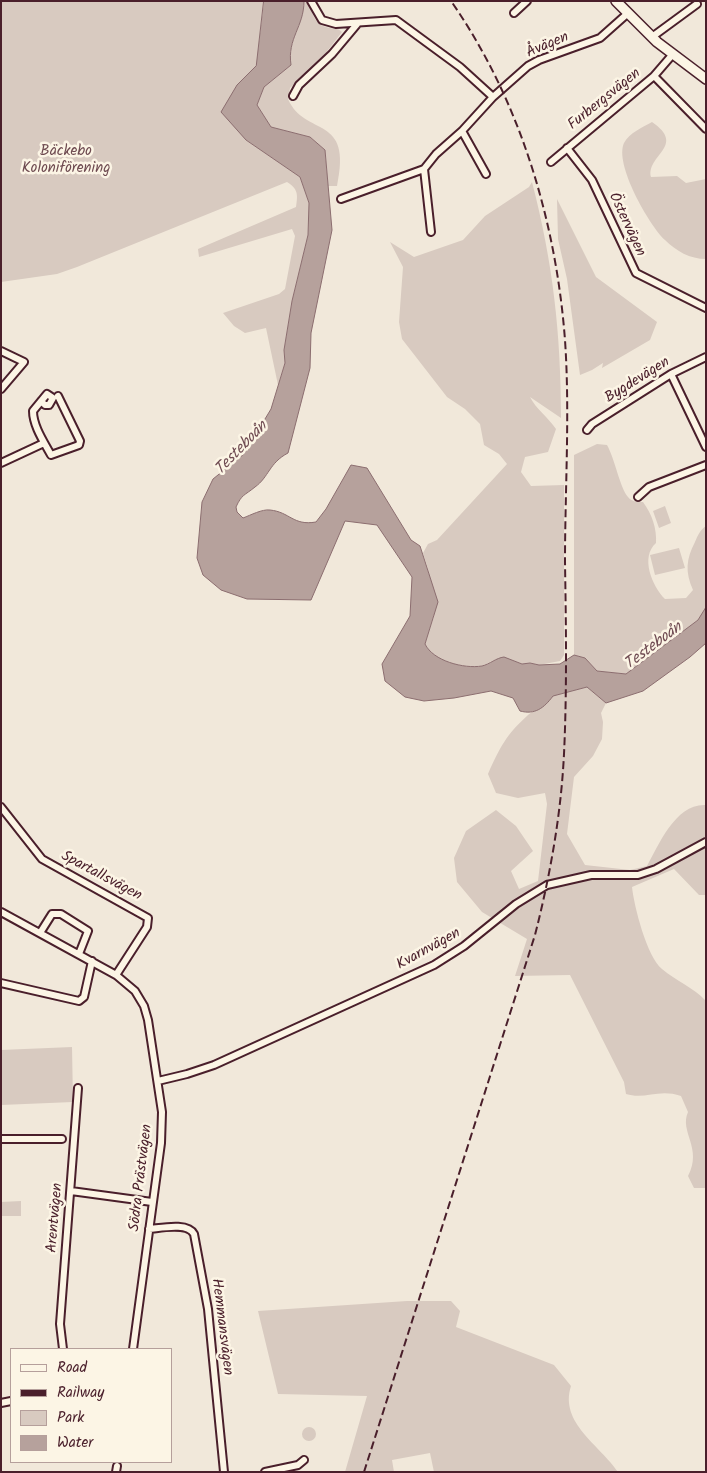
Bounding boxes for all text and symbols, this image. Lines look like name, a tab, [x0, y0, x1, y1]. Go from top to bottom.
street label: Åvägen	[524, 29, 572, 63]
street label: Furbergsvägen	[565, 65, 645, 135]
park label: Bäckebo Koloniförening	[22, 143, 110, 178]
street label: Östervägen	[603, 190, 649, 260]
street label: Bygdevägen	[602, 354, 674, 408]
water label: Testeboån	[212, 418, 272, 480]
water label: Testeboån	[621, 619, 687, 675]
street label: Spartallsvägen	[57, 848, 145, 906]
street label: Kvarnvägen	[394, 925, 464, 975]
street label: Södra Prästvägen	[126, 1123, 158, 1233]
street label: Arentvägen	[44, 1182, 68, 1254]
street label: Hemmansvägen	[206, 1278, 236, 1376]
legend	[10, 1348, 172, 1463]
text: Road	[57, 1356, 87, 1380]
text: Railway	[57, 1381, 104, 1405]
text: Park	[57, 1406, 84, 1430]
text: Water	[57, 1431, 93, 1455]

